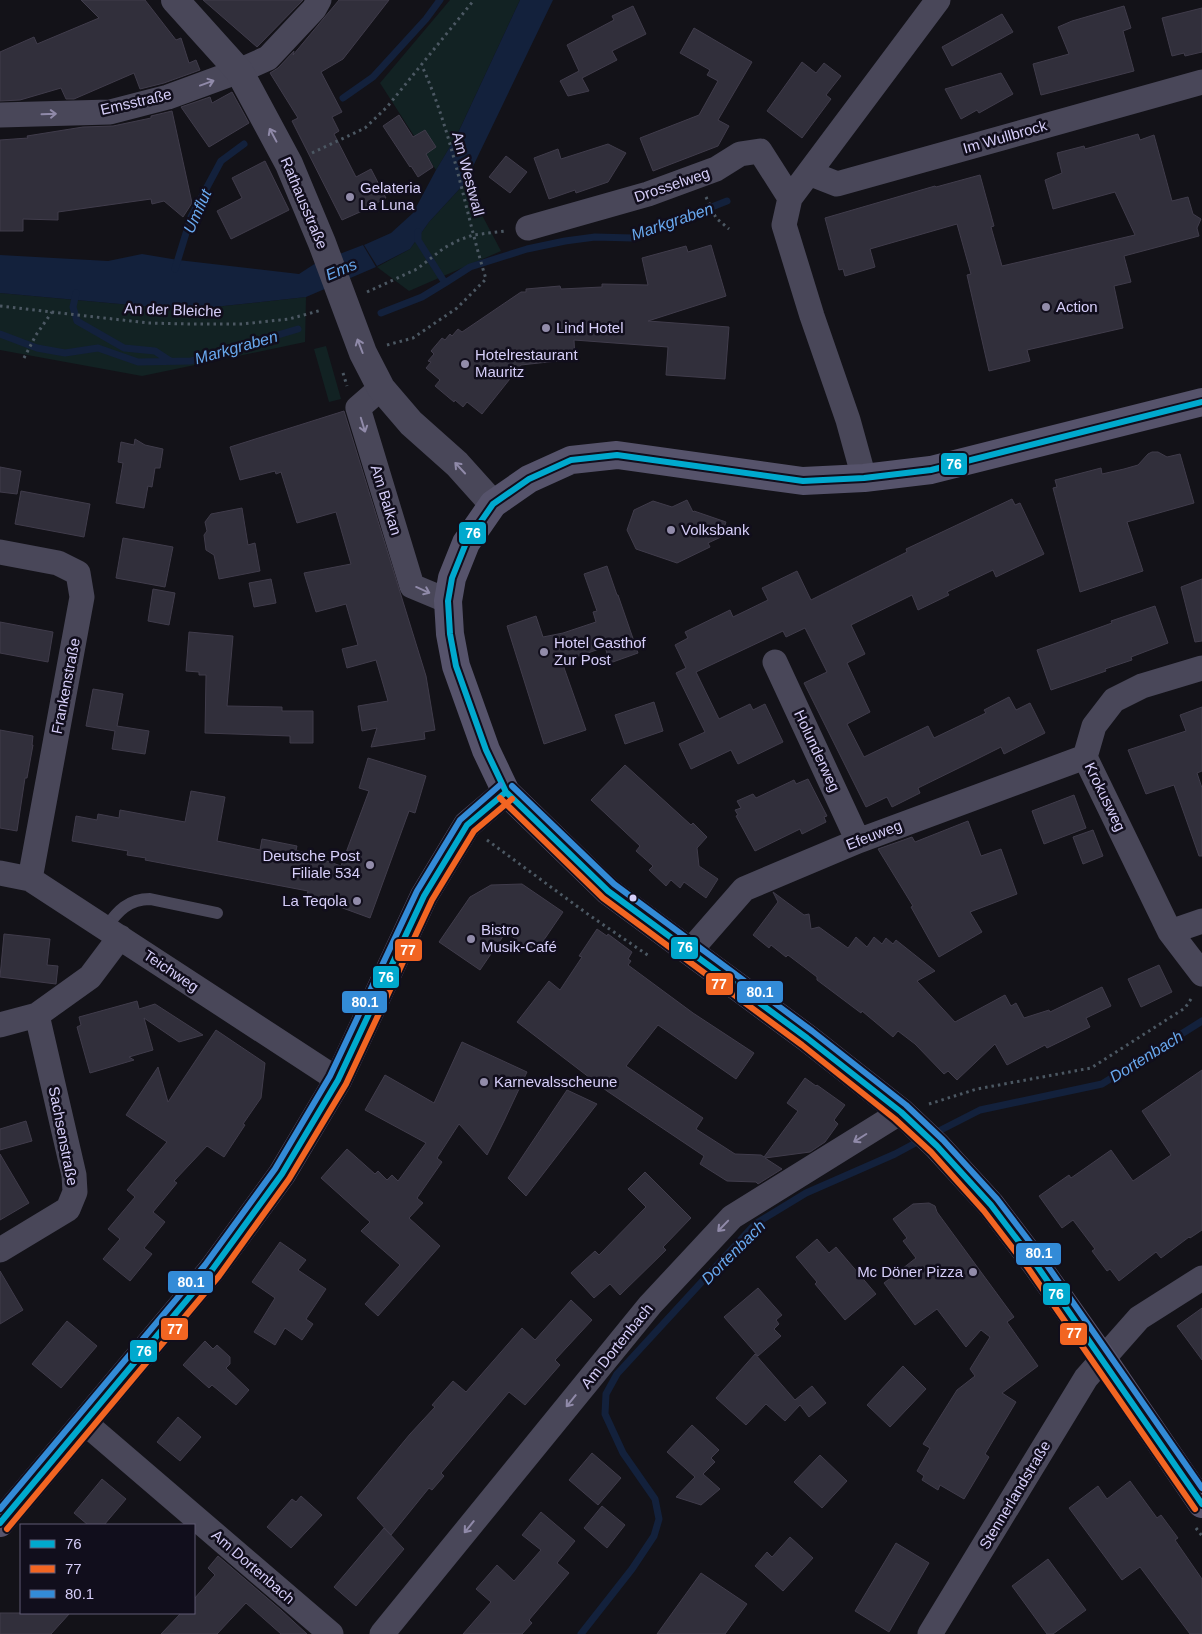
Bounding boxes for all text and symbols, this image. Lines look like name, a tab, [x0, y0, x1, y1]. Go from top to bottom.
one-way arrow	[199, 78, 214, 87]
street label: Emsstraße	[99, 85, 173, 118]
one-way arrow	[40, 109, 56, 118]
street label: Im Wullbrock	[961, 116, 1049, 157]
one-way arrow	[268, 127, 278, 142]
street label: Am Westwall	[449, 130, 488, 218]
street label: Rathausstraße	[277, 154, 332, 251]
street label: Drosselweg	[632, 164, 712, 205]
place label: Gelateria La Luna	[360, 179, 422, 213]
water label: Umflut	[180, 186, 215, 236]
marker: Gelateria La Luna	[344, 191, 356, 203]
water label: Markgraben	[629, 200, 715, 243]
water label: Ems	[323, 255, 359, 284]
place label: Action	[1056, 298, 1098, 315]
street label: An der Bleiche	[124, 299, 222, 320]
marker: Action	[1040, 301, 1052, 313]
place label: Lind Hotel	[556, 319, 624, 336]
marker: Lind Hotel	[540, 322, 552, 334]
water label: Markgraben	[193, 328, 280, 367]
one-way arrow	[355, 339, 365, 354]
place label: Hotelrestaurant Mauritz	[475, 346, 578, 380]
marker: Hotelrestaurant Mauritz	[459, 358, 471, 370]
one-way arrow	[359, 416, 369, 432]
line badge: 76	[940, 452, 968, 476]
text: 76	[946, 456, 962, 472]
one-way arrow	[454, 462, 466, 475]
street label: Am Balkan	[368, 463, 405, 537]
line badge: 76	[458, 521, 487, 545]
place label: Volksbank	[681, 521, 750, 538]
marker: Volksbank	[665, 524, 677, 536]
text: 76	[465, 525, 481, 541]
one-way arrow	[415, 586, 430, 596]
place label: Hotel Gasthof Zur Post	[554, 634, 647, 668]
street label: Frankenstraße	[48, 636, 83, 735]
marker: Hotel Gasthof Zur Post	[538, 646, 550, 658]
street label: Holunderweg	[791, 707, 844, 794]
street label: Krokusweg	[1082, 760, 1129, 834]
street label: Efeuweg	[844, 816, 904, 853]
place label: Deutsche Post Filiale 534	[262, 847, 361, 881]
marker: Deutsche Post Filiale 534	[364, 859, 376, 871]
place label: La Teqola	[282, 892, 348, 909]
unlabelled marker	[628, 893, 638, 903]
marker: La Teqola	[351, 895, 363, 907]
place label: Bistro Musik-Café	[481, 921, 557, 955]
marker: Bistro Musik-Café	[465, 933, 477, 945]
line badge: 76	[670, 936, 699, 960]
line badge: 77	[394, 938, 423, 962]
text: 76	[677, 939, 693, 955]
text: 77	[400, 942, 416, 958]
street label: Teichweg	[141, 946, 202, 995]
line badge: 76	[372, 965, 400, 989]
text: 76	[378, 969, 394, 985]
line badge: 77	[705, 972, 734, 996]
text: 77	[711, 976, 727, 992]
line badge: 80.1	[736, 980, 784, 1004]
text: 80.1	[746, 984, 774, 1000]
line badge: 80.1	[341, 990, 388, 1014]
text: 80.1	[351, 994, 379, 1010]
water label: Dortenbach	[1107, 1027, 1186, 1086]
place label: Karnevalsscheune	[494, 1073, 617, 1090]
marker: Karnevalsscheune	[478, 1076, 490, 1088]
street label: Sachsenstraße	[46, 1085, 81, 1187]
one-way arrow	[853, 1133, 867, 1143]
water label: Dortenbach	[698, 1217, 769, 1288]
one-way arrow	[717, 1219, 729, 1232]
line badge: 80.1	[1015, 1242, 1062, 1266]
text: 80.1	[1025, 1245, 1053, 1261]
place label: Mc Döner Pizza	[857, 1263, 964, 1280]
marker: Mc Döner Pizza	[967, 1266, 979, 1278]
line badge: 80.1	[167, 1270, 214, 1294]
text: 80.1	[177, 1274, 205, 1290]
line badge: 76	[1042, 1282, 1071, 1306]
text: 76	[1048, 1286, 1064, 1302]
street label: Am Dortenbach	[577, 1300, 656, 1392]
line badge: 77	[160, 1317, 189, 1341]
text: 77	[167, 1321, 183, 1337]
line badge: 77	[1059, 1322, 1088, 1346]
text: 77	[1066, 1325, 1082, 1341]
line badge: 76	[129, 1339, 158, 1363]
text: 76	[136, 1343, 152, 1359]
one-way arrow	[566, 1395, 577, 1408]
street label: Stennerlandstraße	[976, 1437, 1054, 1552]
one-way arrow	[463, 1521, 474, 1534]
legend	[20, 1524, 195, 1614]
street label: Am Dortenbach	[208, 1526, 298, 1607]
text: 76	[65, 1535, 82, 1552]
text: 77	[65, 1560, 82, 1577]
text: 80.1	[65, 1585, 94, 1602]

